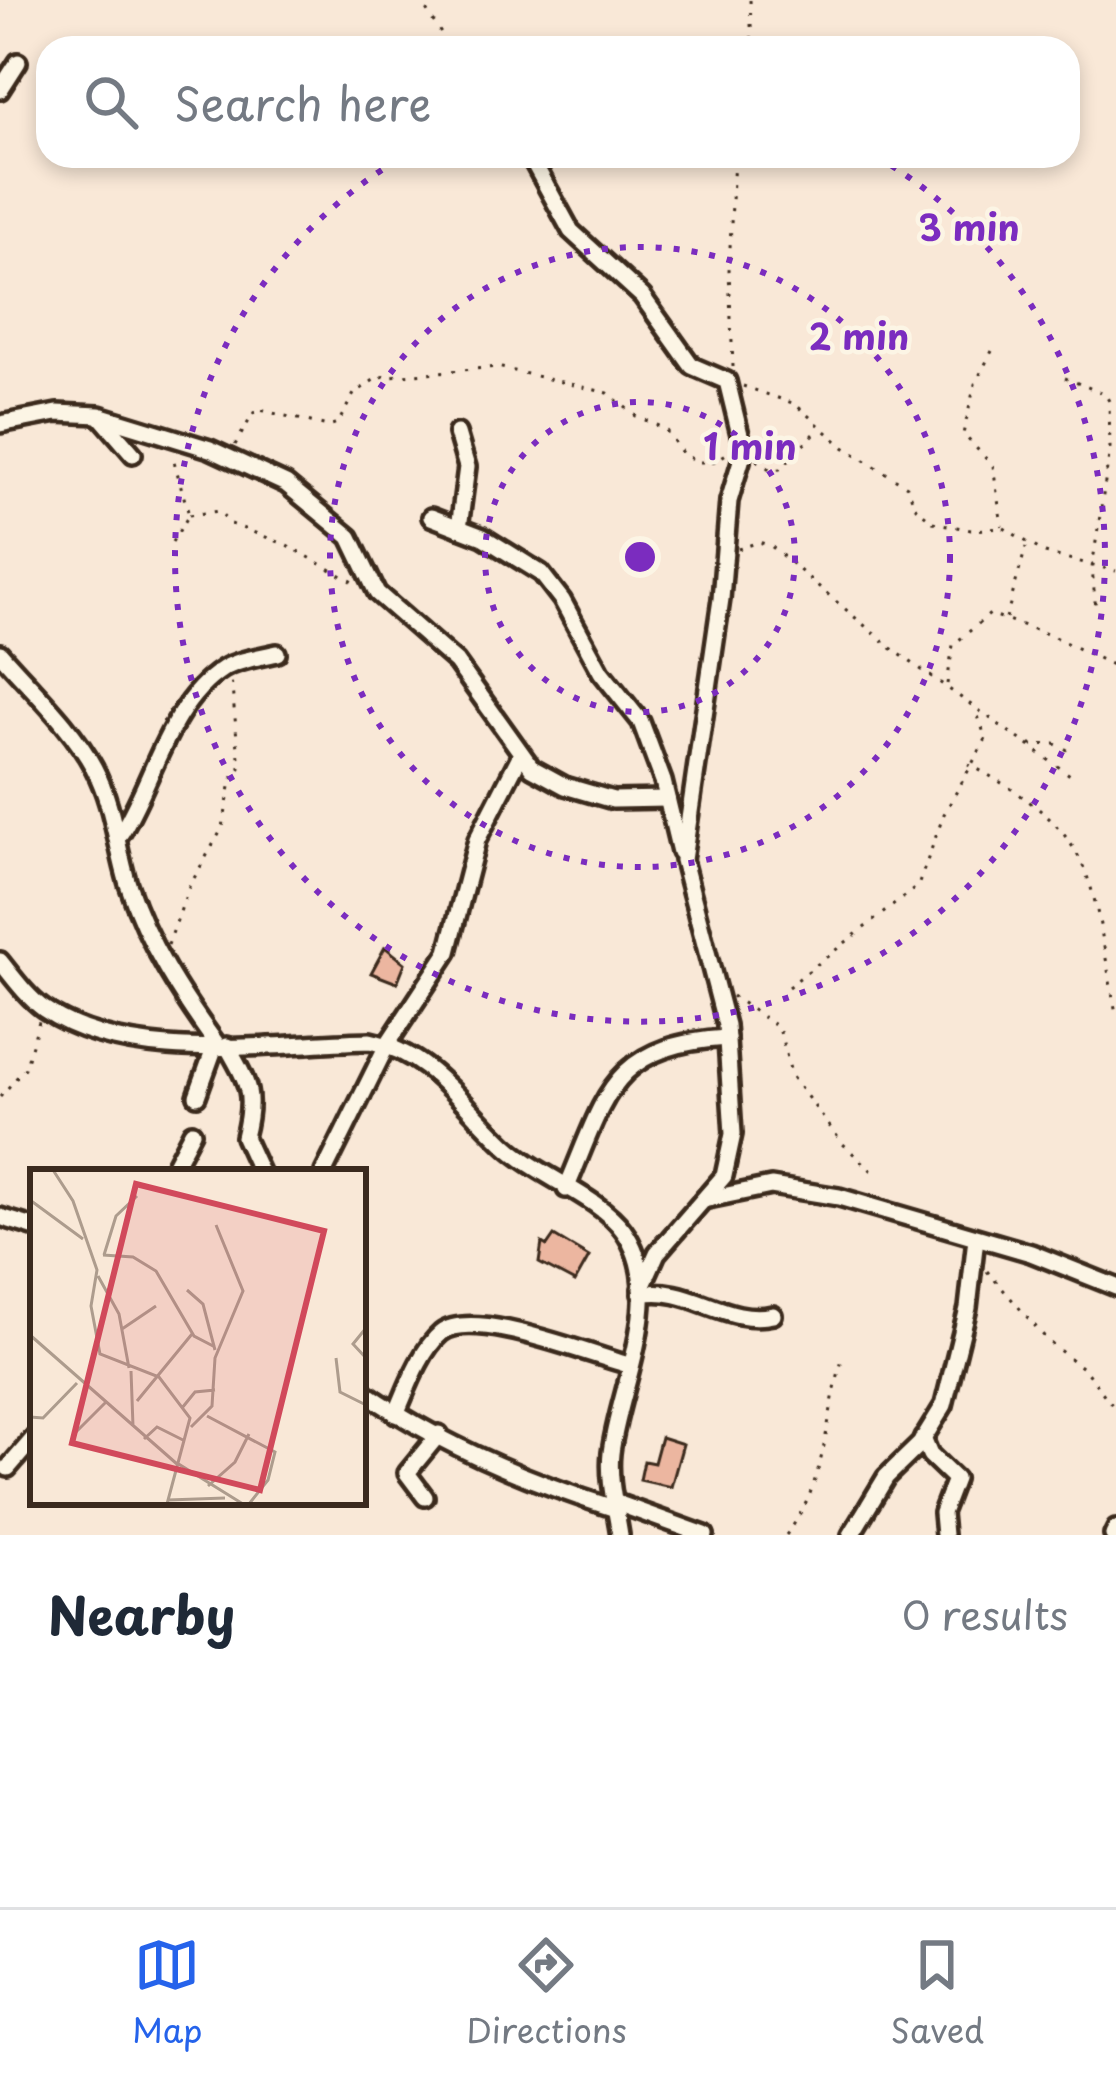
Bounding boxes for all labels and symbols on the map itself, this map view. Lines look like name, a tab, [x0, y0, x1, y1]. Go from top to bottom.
text: 3 min	[918, 199, 1020, 253]
text: 2 min	[809, 308, 909, 362]
text: 1 min	[703, 418, 797, 472]
centre of rings	[619, 536, 661, 578]
inset map	[30, 1169, 366, 1505]

